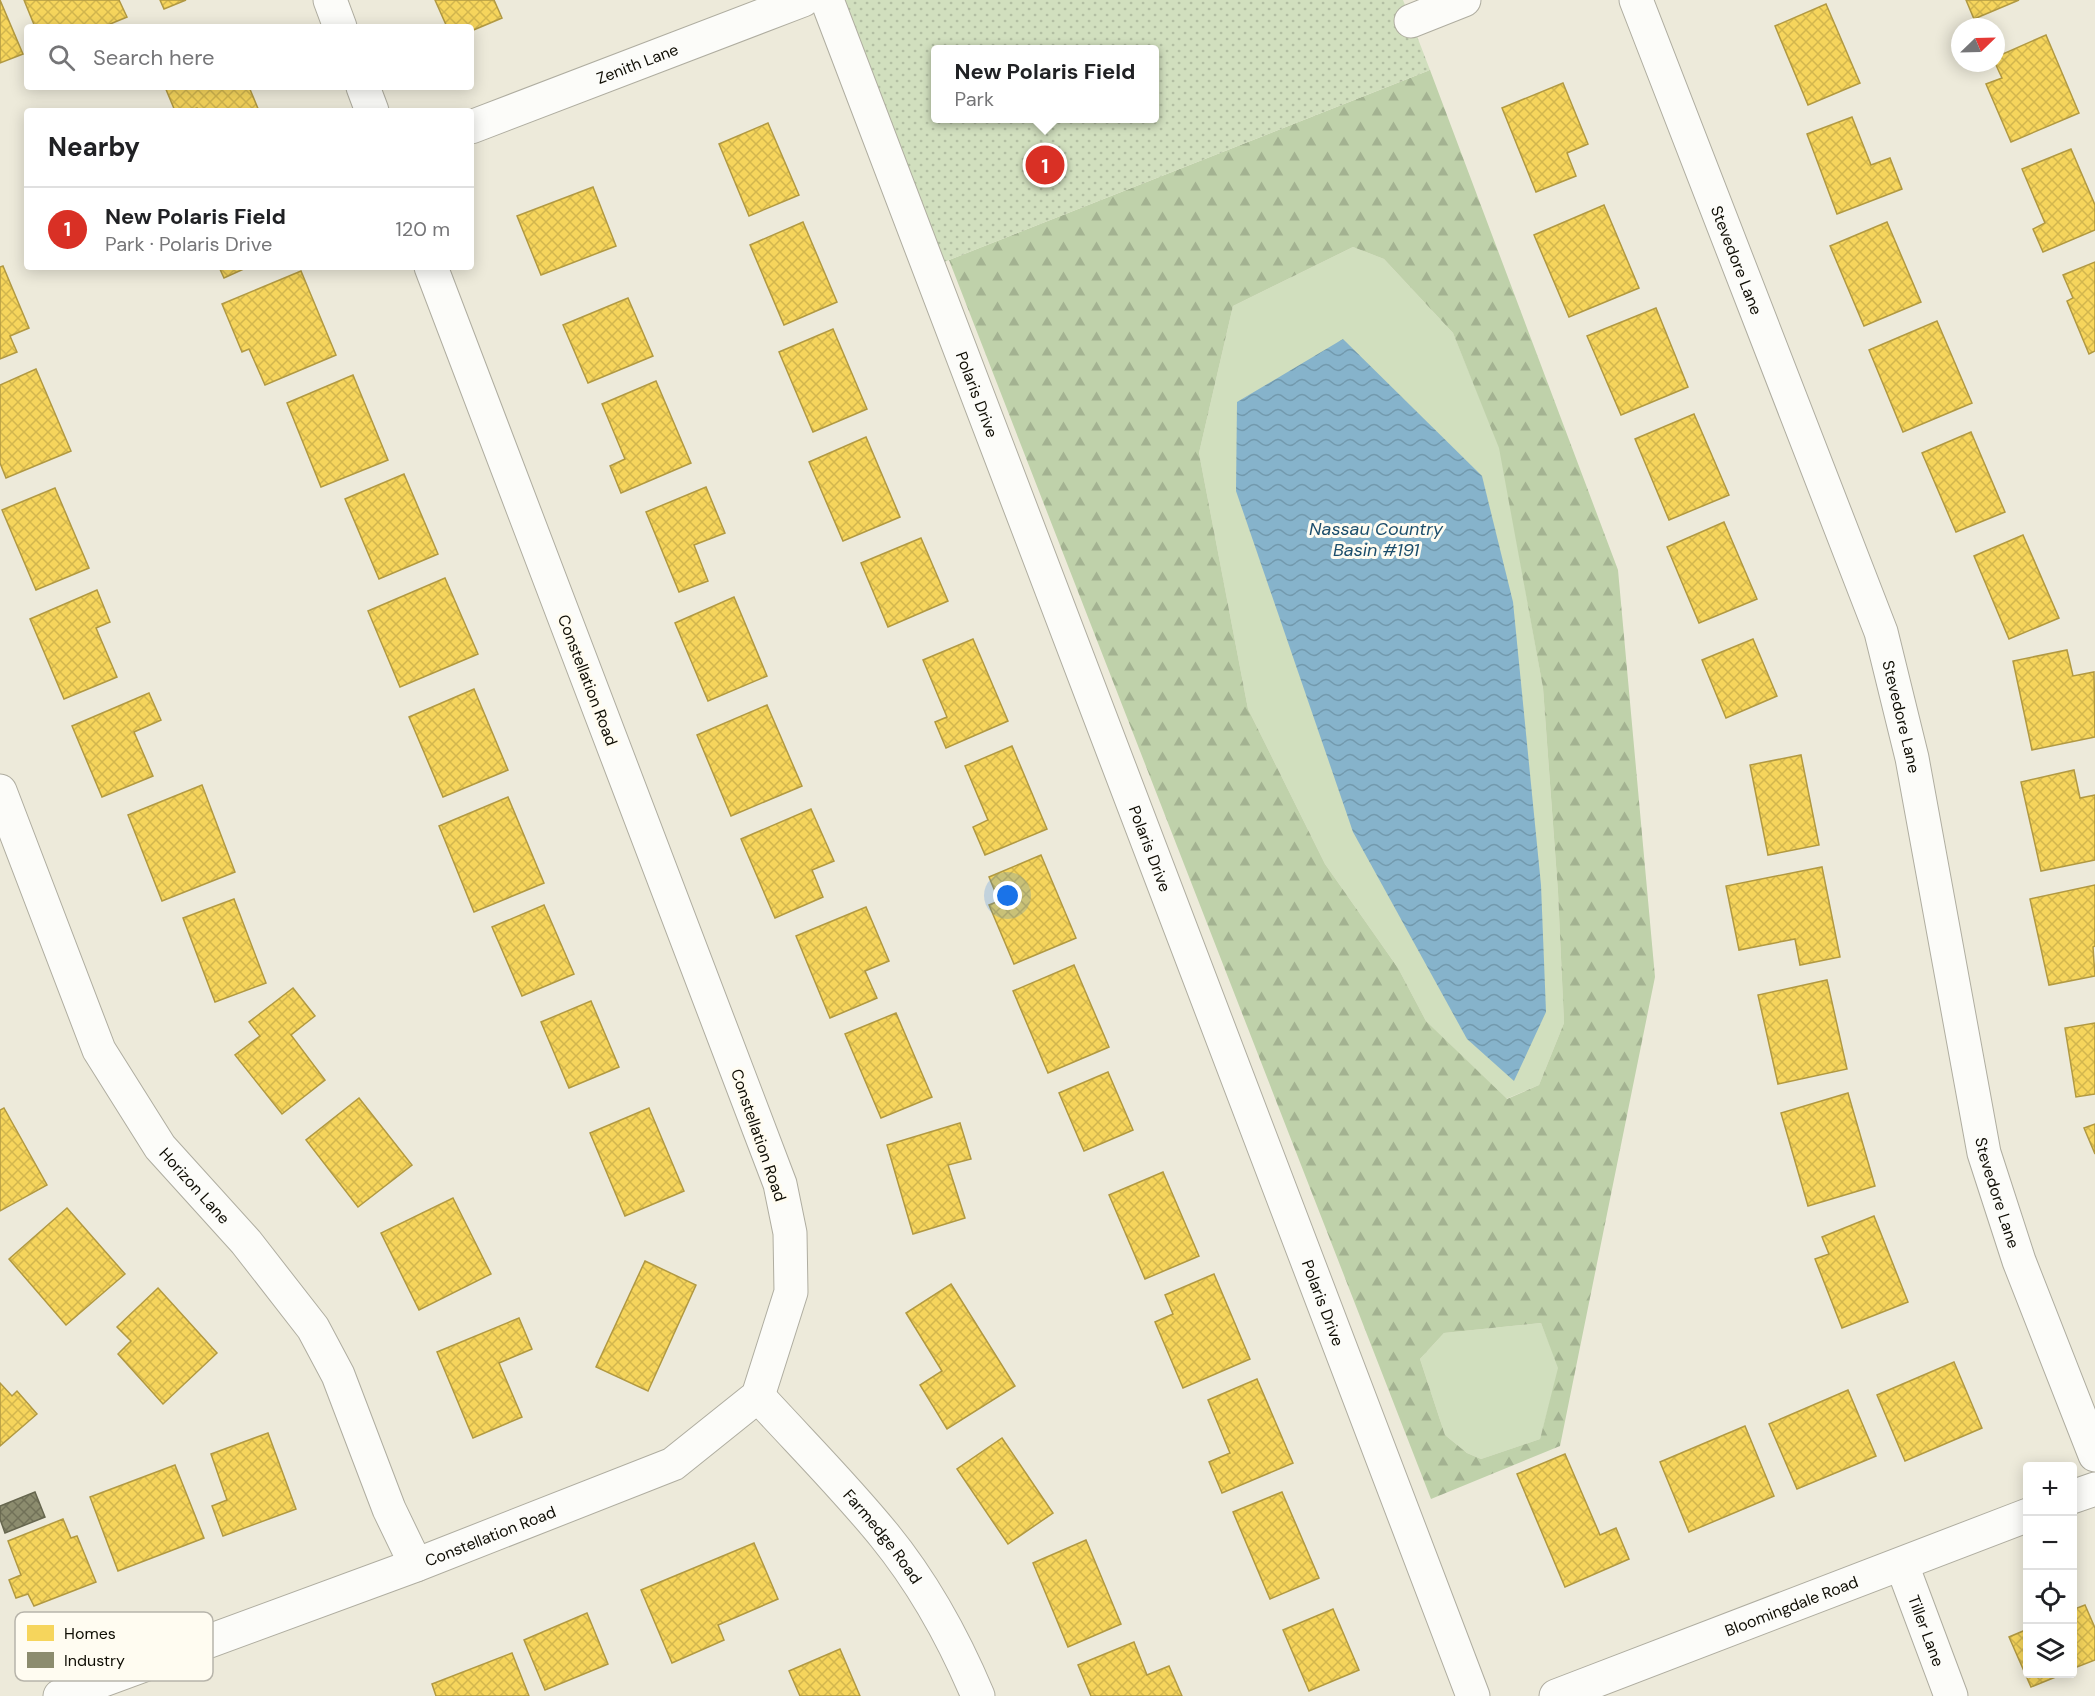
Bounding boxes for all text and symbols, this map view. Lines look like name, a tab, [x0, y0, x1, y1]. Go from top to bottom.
north arrow	[1951, 18, 2005, 72]
search box	[24, 24, 474, 90]
street label: Zenith Lane	[594, 39, 681, 89]
icon: search	[45, 41, 78, 74]
text: Search here	[93, 43, 214, 72]
popup	[931, 45, 1159, 123]
text: New Polaris Field	[955, 57, 1135, 86]
text: Park	[955, 86, 994, 112]
text: Nearby	[48, 130, 140, 164]
pin: 1	[1026, 142, 1064, 188]
text: New Polaris Field	[105, 202, 286, 231]
street label: Stevedore Lane	[1706, 203, 1767, 318]
text: 1	[64, 216, 71, 242]
text: 120 m	[396, 216, 450, 242]
text: Park · Polaris Drive	[105, 231, 272, 257]
street label: Polaris Drive	[951, 348, 1003, 441]
water label: Nassau Country Basin #191	[1309, 517, 1444, 562]
street label: Constellation Road	[553, 612, 622, 749]
street label: Stevedore Lane	[1877, 658, 1925, 775]
street label: Polaris Drive	[1124, 803, 1176, 895]
your location	[993, 881, 1022, 910]
street label: Constellation Road	[726, 1066, 791, 1204]
street label: Stevedore Lane	[1970, 1136, 2024, 1251]
street label: Horizon Lane	[155, 1143, 235, 1229]
street label: Polaris Drive	[1297, 1257, 1349, 1349]
map controls	[2023, 1462, 2077, 1678]
button: +	[2023, 1462, 2077, 1516]
street label: Farmedge Road	[838, 1485, 927, 1588]
street label: Constellation Road	[422, 1501, 559, 1572]
button: −	[2023, 1516, 2077, 1570]
button: locate	[2023, 1570, 2077, 1624]
street label: Bloomingdale Road	[1722, 1571, 1861, 1641]
street label: Tiller Lane	[1903, 1592, 1949, 1669]
legend	[15, 1612, 213, 1681]
text: Homes	[64, 1623, 116, 1644]
button: layers	[2023, 1624, 2077, 1678]
text: Industry	[64, 1650, 125, 1671]

